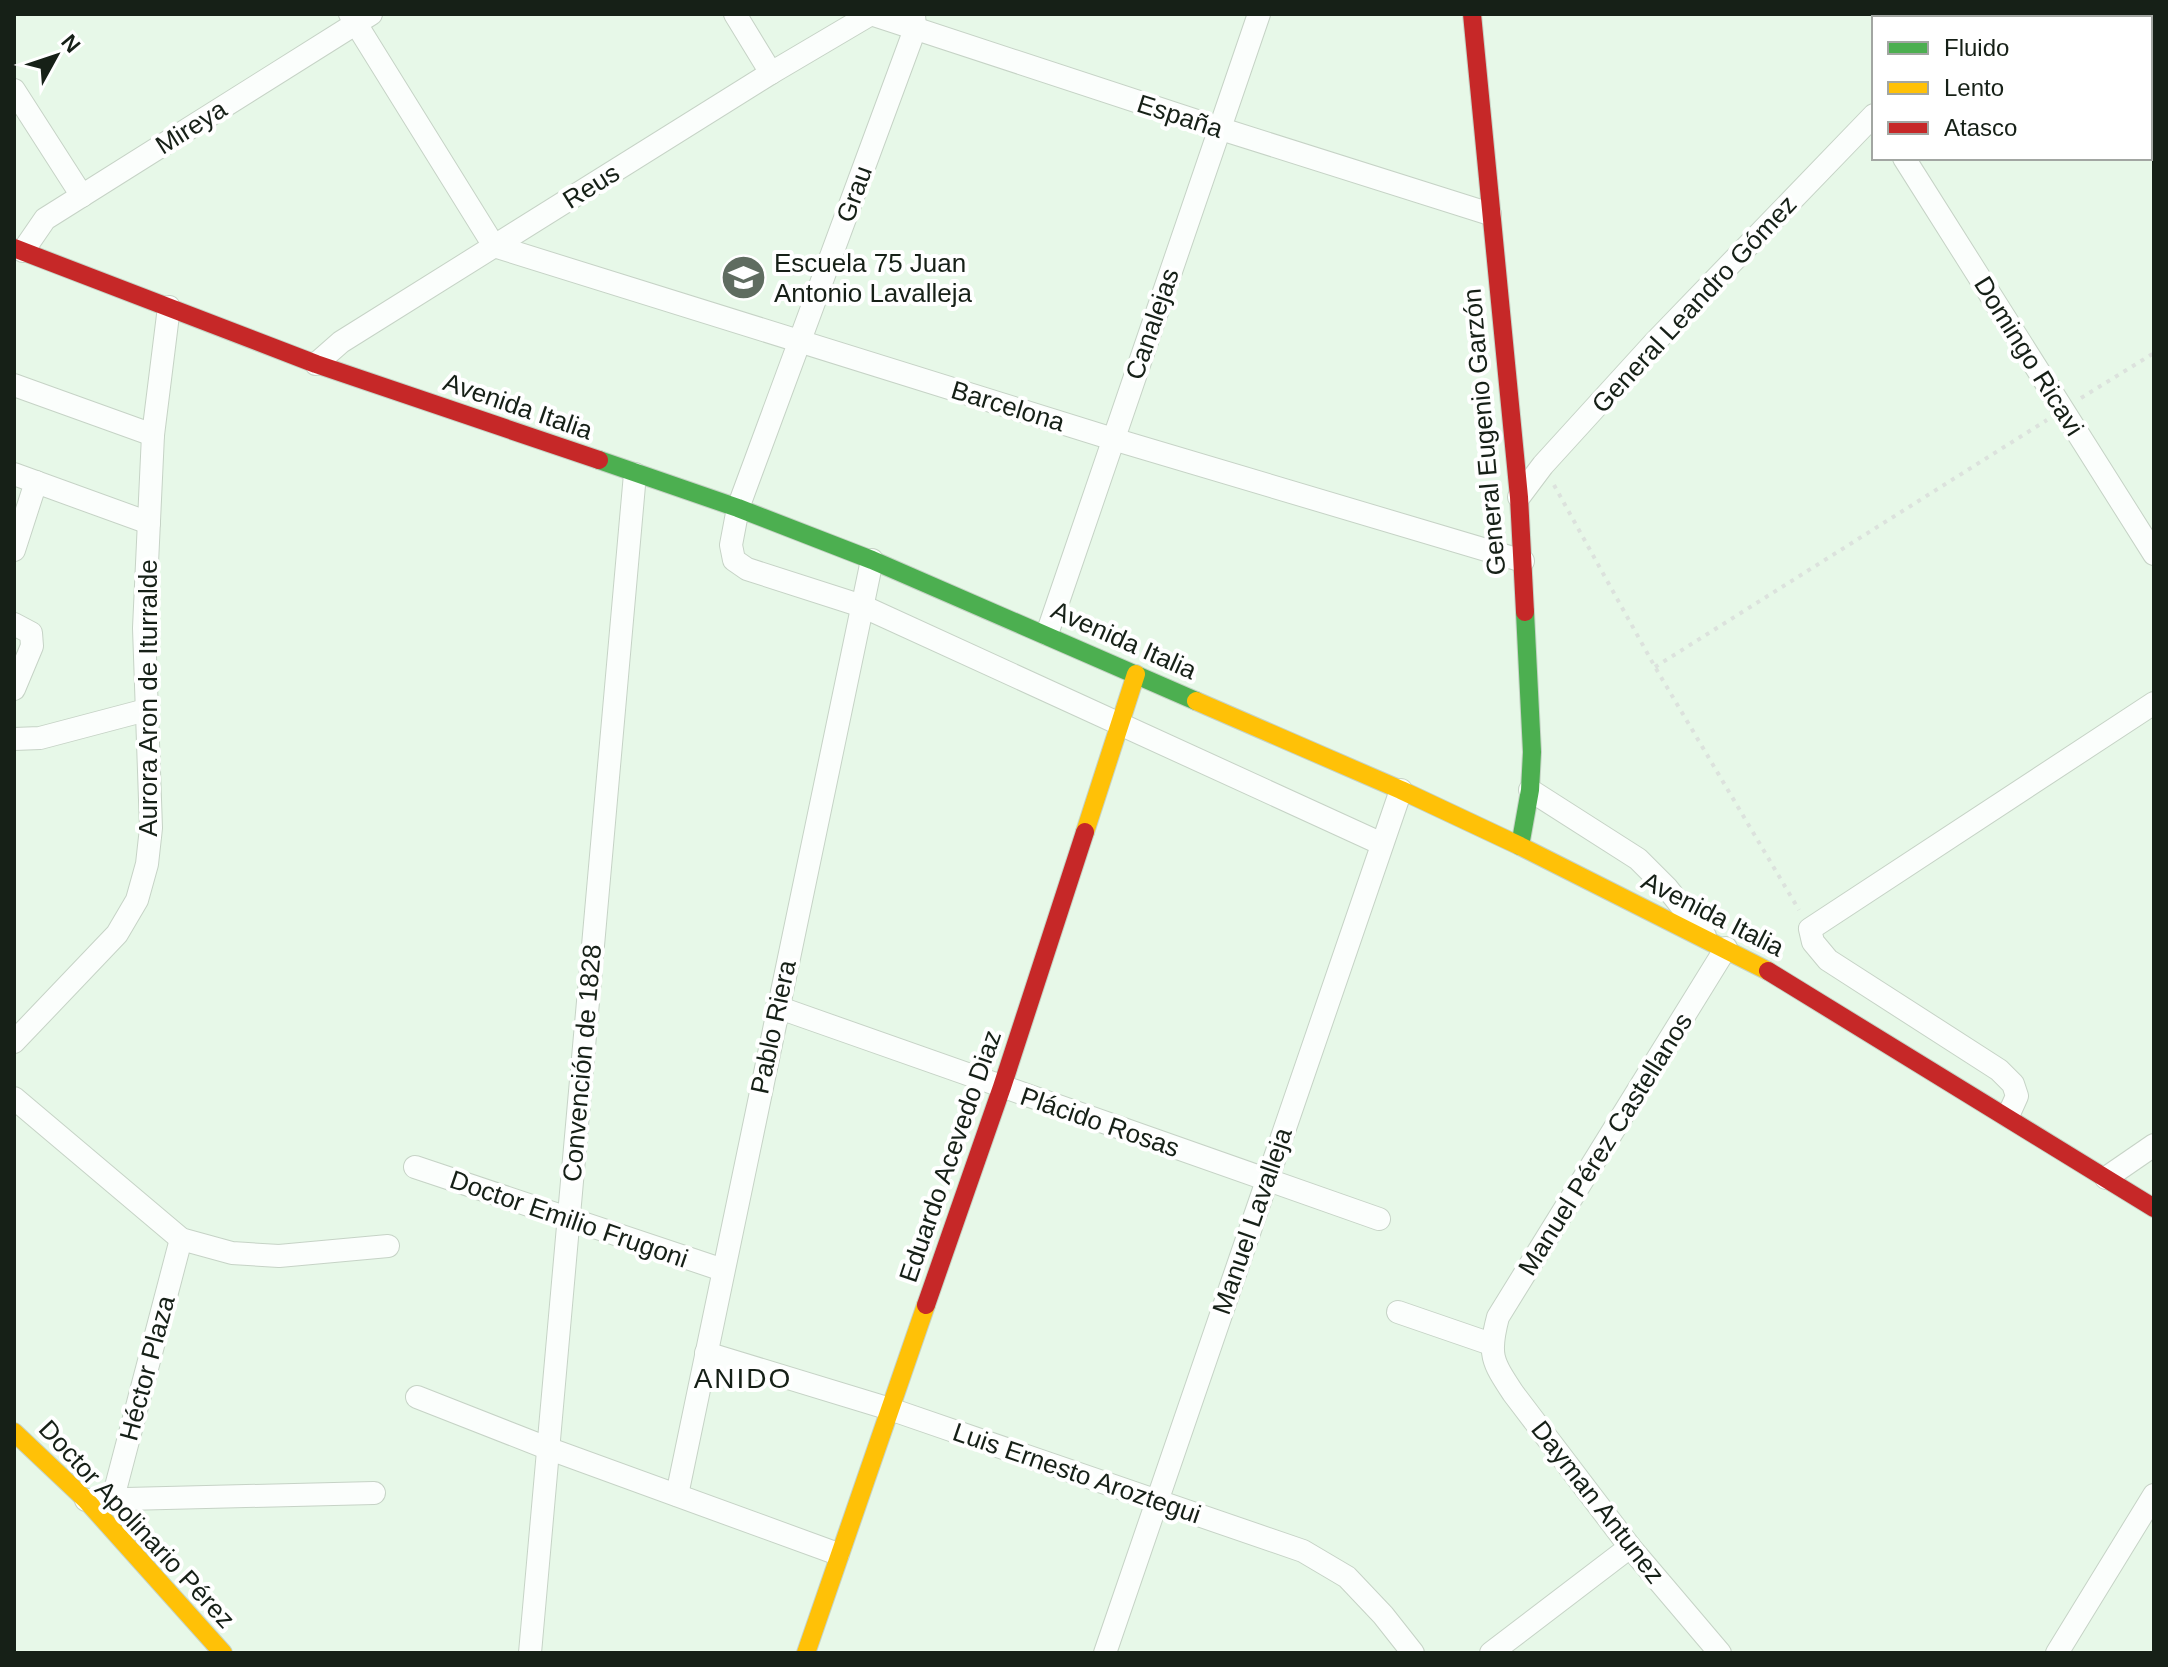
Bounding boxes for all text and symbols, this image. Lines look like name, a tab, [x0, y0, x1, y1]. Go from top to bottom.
north arrow	[16, 16, 96, 96]
legend	[1872, 16, 2152, 160]
text: N	[56, 29, 86, 58]
text: Fluido	[1944, 34, 2009, 61]
text: Lento	[1944, 74, 2004, 101]
street label: España	[1133, 88, 1227, 144]
street label: Mireya	[150, 93, 232, 160]
text: Atasco	[1944, 114, 2017, 141]
street label: Reus	[557, 157, 625, 215]
street label: Grau	[830, 162, 878, 226]
street label: General Leandro Gómez	[1585, 189, 1803, 419]
place label: Escuela 75 Juan Antonio Lavalleja	[774, 248, 973, 308]
school or university icon: Escuela 75 Juan Antonio Lavalleja	[719, 254, 767, 302]
street label: Canalejas	[1119, 264, 1185, 384]
street label: Domingo Ricavi	[1968, 271, 2090, 441]
street label: General Eugenio Garzón	[1457, 287, 1511, 577]
street label: Avenida Italia	[440, 366, 597, 446]
street label: Barcelona	[948, 375, 1069, 438]
street label: Aurora Aron de Iturralde	[133, 559, 163, 837]
street label: Avenida Italia	[1047, 595, 1202, 686]
street label: Avenida Italia	[1637, 865, 1790, 963]
street label: Convención de 1828	[557, 943, 607, 1183]
street label: Pablo Riera	[744, 957, 802, 1097]
street label: Manuel Pérez Castellanos	[1512, 1007, 1698, 1281]
street label: Eduardo Acevedo Diaz	[893, 1026, 1007, 1286]
street label: Plácido Rosas	[1017, 1081, 1183, 1163]
street label: Manuel Lavalleja	[1206, 1123, 1298, 1318]
street label: Doctor Emilio Frugoni	[446, 1164, 692, 1274]
street label: Héctor Plaza	[113, 1292, 181, 1444]
district label: ANIDO	[694, 1363, 792, 1394]
street label: Doctor Apolinario Pérez	[33, 1414, 241, 1634]
street label: Dayman Antunez	[1525, 1415, 1671, 1589]
street label: Luis Ernesto Aroztegui	[949, 1416, 1205, 1530]

